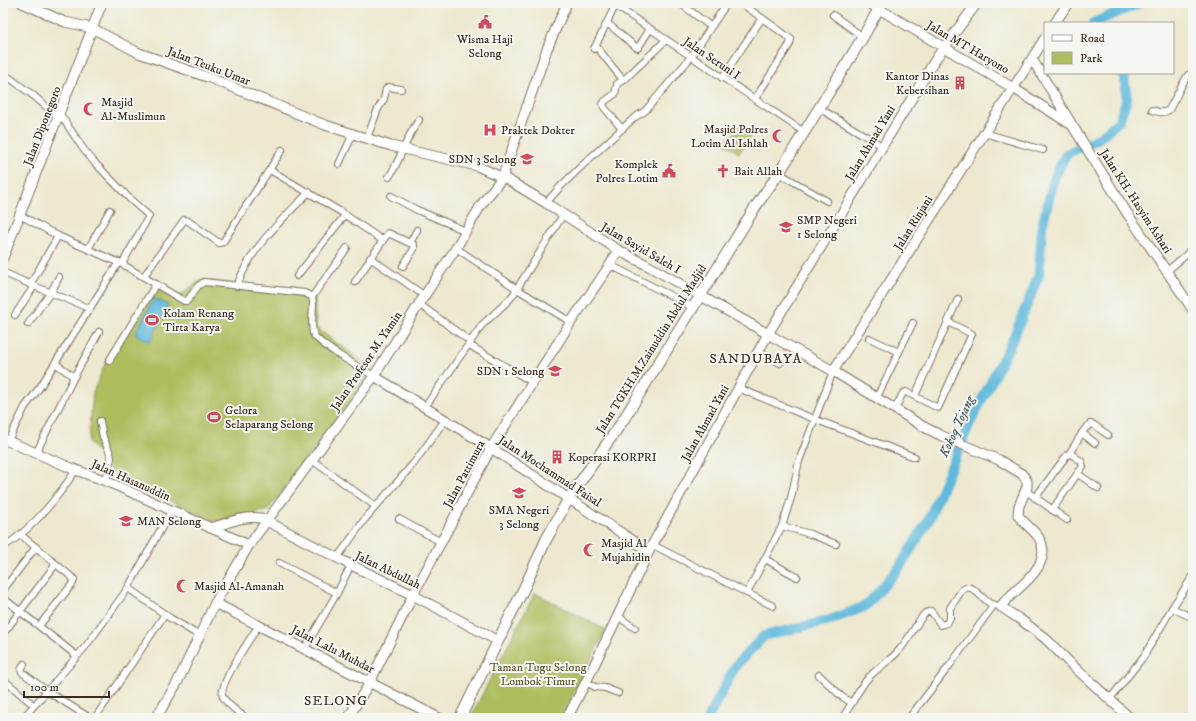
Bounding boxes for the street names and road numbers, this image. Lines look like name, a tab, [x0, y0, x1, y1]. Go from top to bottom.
street label: Jalan MT Haryono	[923, 17, 1012, 77]
street label: Jalan Seruni I	[680, 33, 743, 83]
street label: Jalan Teuku Umar	[164, 43, 253, 89]
street label: Jalan Diponegoro	[20, 84, 65, 169]
street label: Jalan Ahmad Yani	[842, 103, 899, 184]
street label: Jalan KH. Hasyim Ashari	[1096, 145, 1175, 256]
street label: Jalan Rinjani	[890, 193, 936, 254]
street label: Jalan Sayid Saleh I	[597, 219, 683, 277]
street label: Jalan TGKH.M.Zainuddin Abdul Madjid	[592, 262, 710, 438]
street label: Jalan Profesor M. Yamin	[327, 308, 406, 415]
street label: Jalan Ahmad Yani	[678, 382, 733, 465]
street label: Jalan Mochammad Faisal	[494, 432, 604, 511]
street label: Jalan Pattimura	[440, 437, 489, 511]
street label: Jalan Hasanuddin	[88, 456, 173, 505]
street label: Jalan Abdullah	[352, 548, 424, 593]
street label: Jalan Lalu Muhdar	[288, 622, 377, 677]

